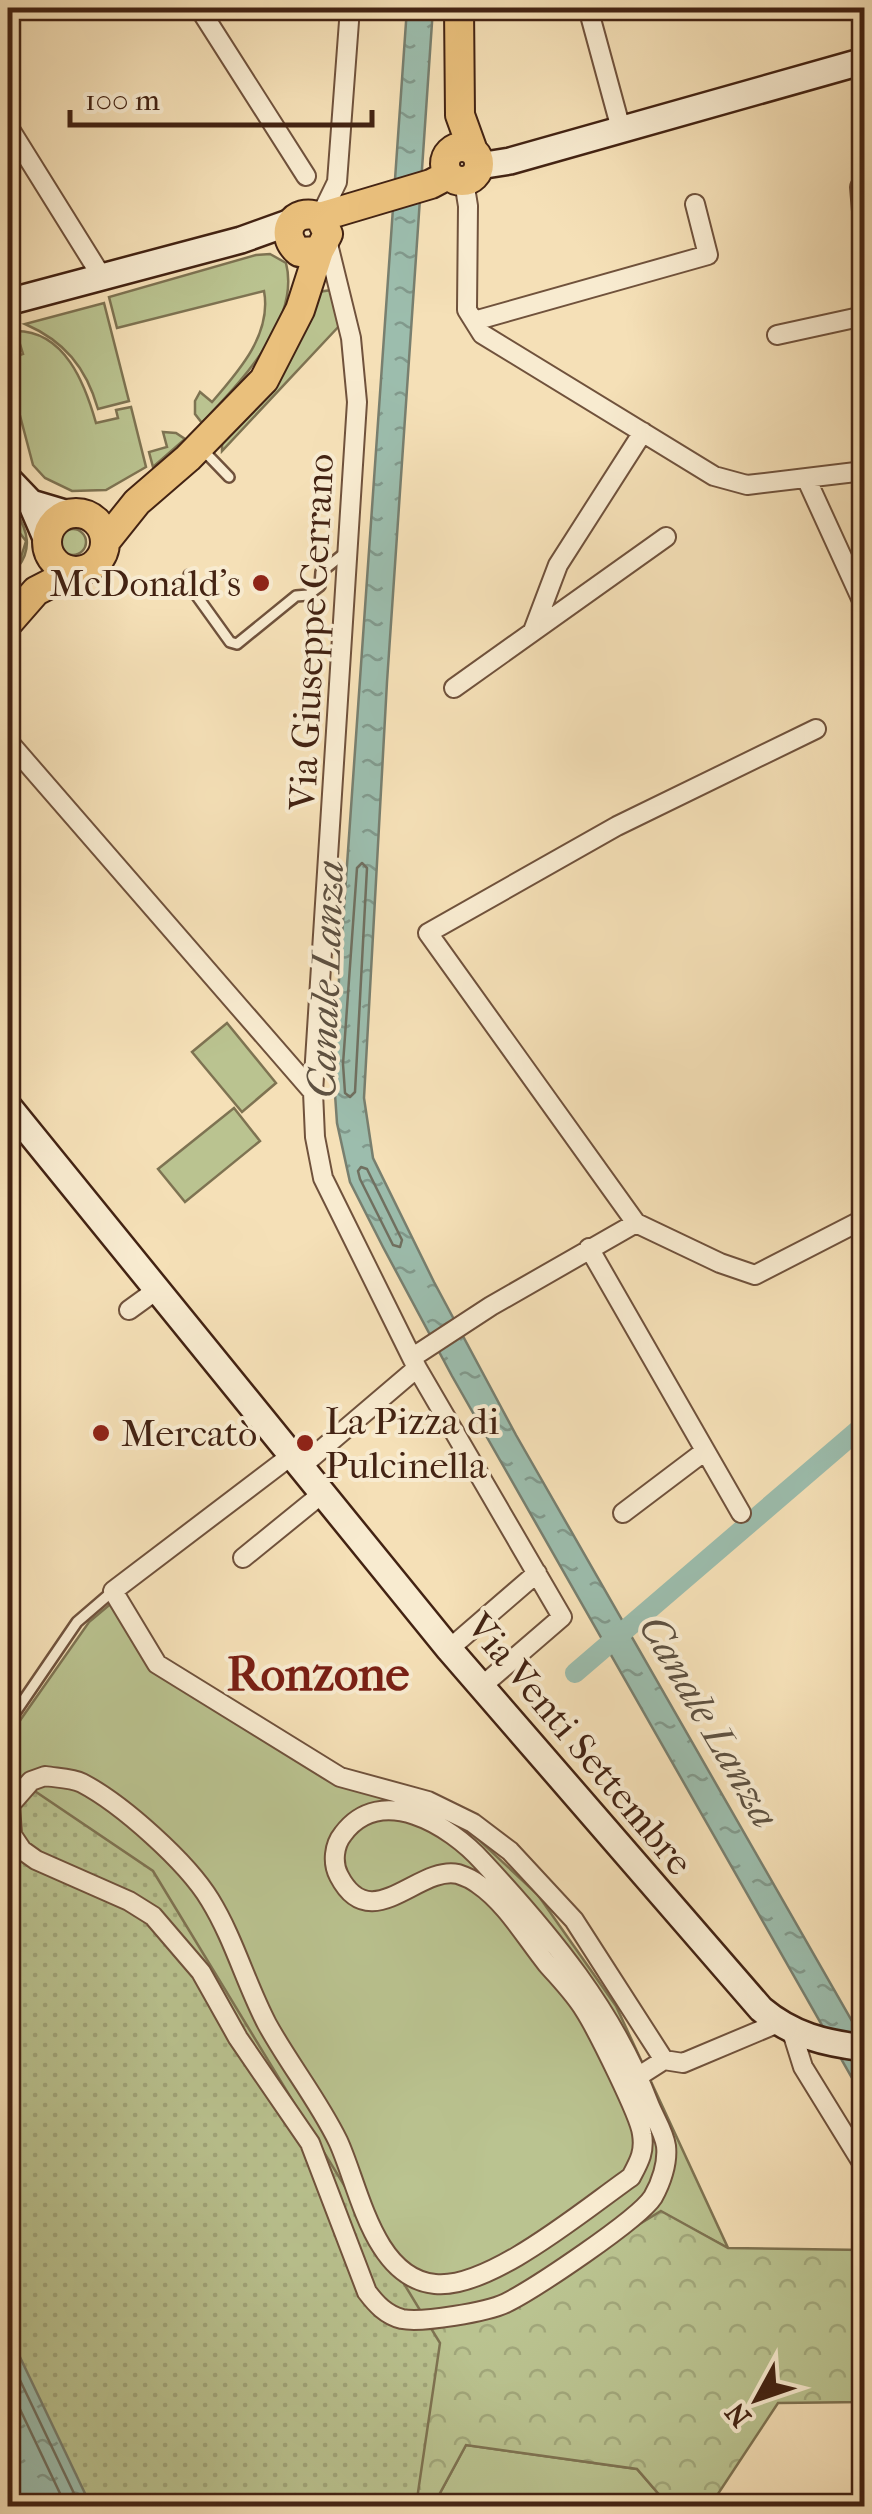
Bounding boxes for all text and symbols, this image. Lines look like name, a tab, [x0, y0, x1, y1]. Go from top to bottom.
scale bar	[70, 65, 372, 127]
text: 100 m	[85, 83, 160, 118]
street label: Via Giuseppe Cerrano	[280, 452, 343, 813]
place label: McDonald's	[50, 561, 241, 606]
marker: McDonald's	[250, 572, 272, 594]
water label: Canale Lanza	[299, 860, 353, 1099]
place label: La Pizza di Pulcinella	[325, 1399, 499, 1488]
place label: Mercatò	[121, 1411, 257, 1456]
marker: Mercatò	[90, 1422, 112, 1444]
marker: La Pizza di Pulcinella	[294, 1432, 316, 1454]
street label: Via Venti Settembre	[456, 1604, 702, 1884]
water label: Canale Lanza	[630, 1607, 788, 1836]
district label: Ronzone	[227, 1646, 410, 1702]
north arrow	[707, 2349, 807, 2449]
text: N	[718, 2395, 758, 2433]

